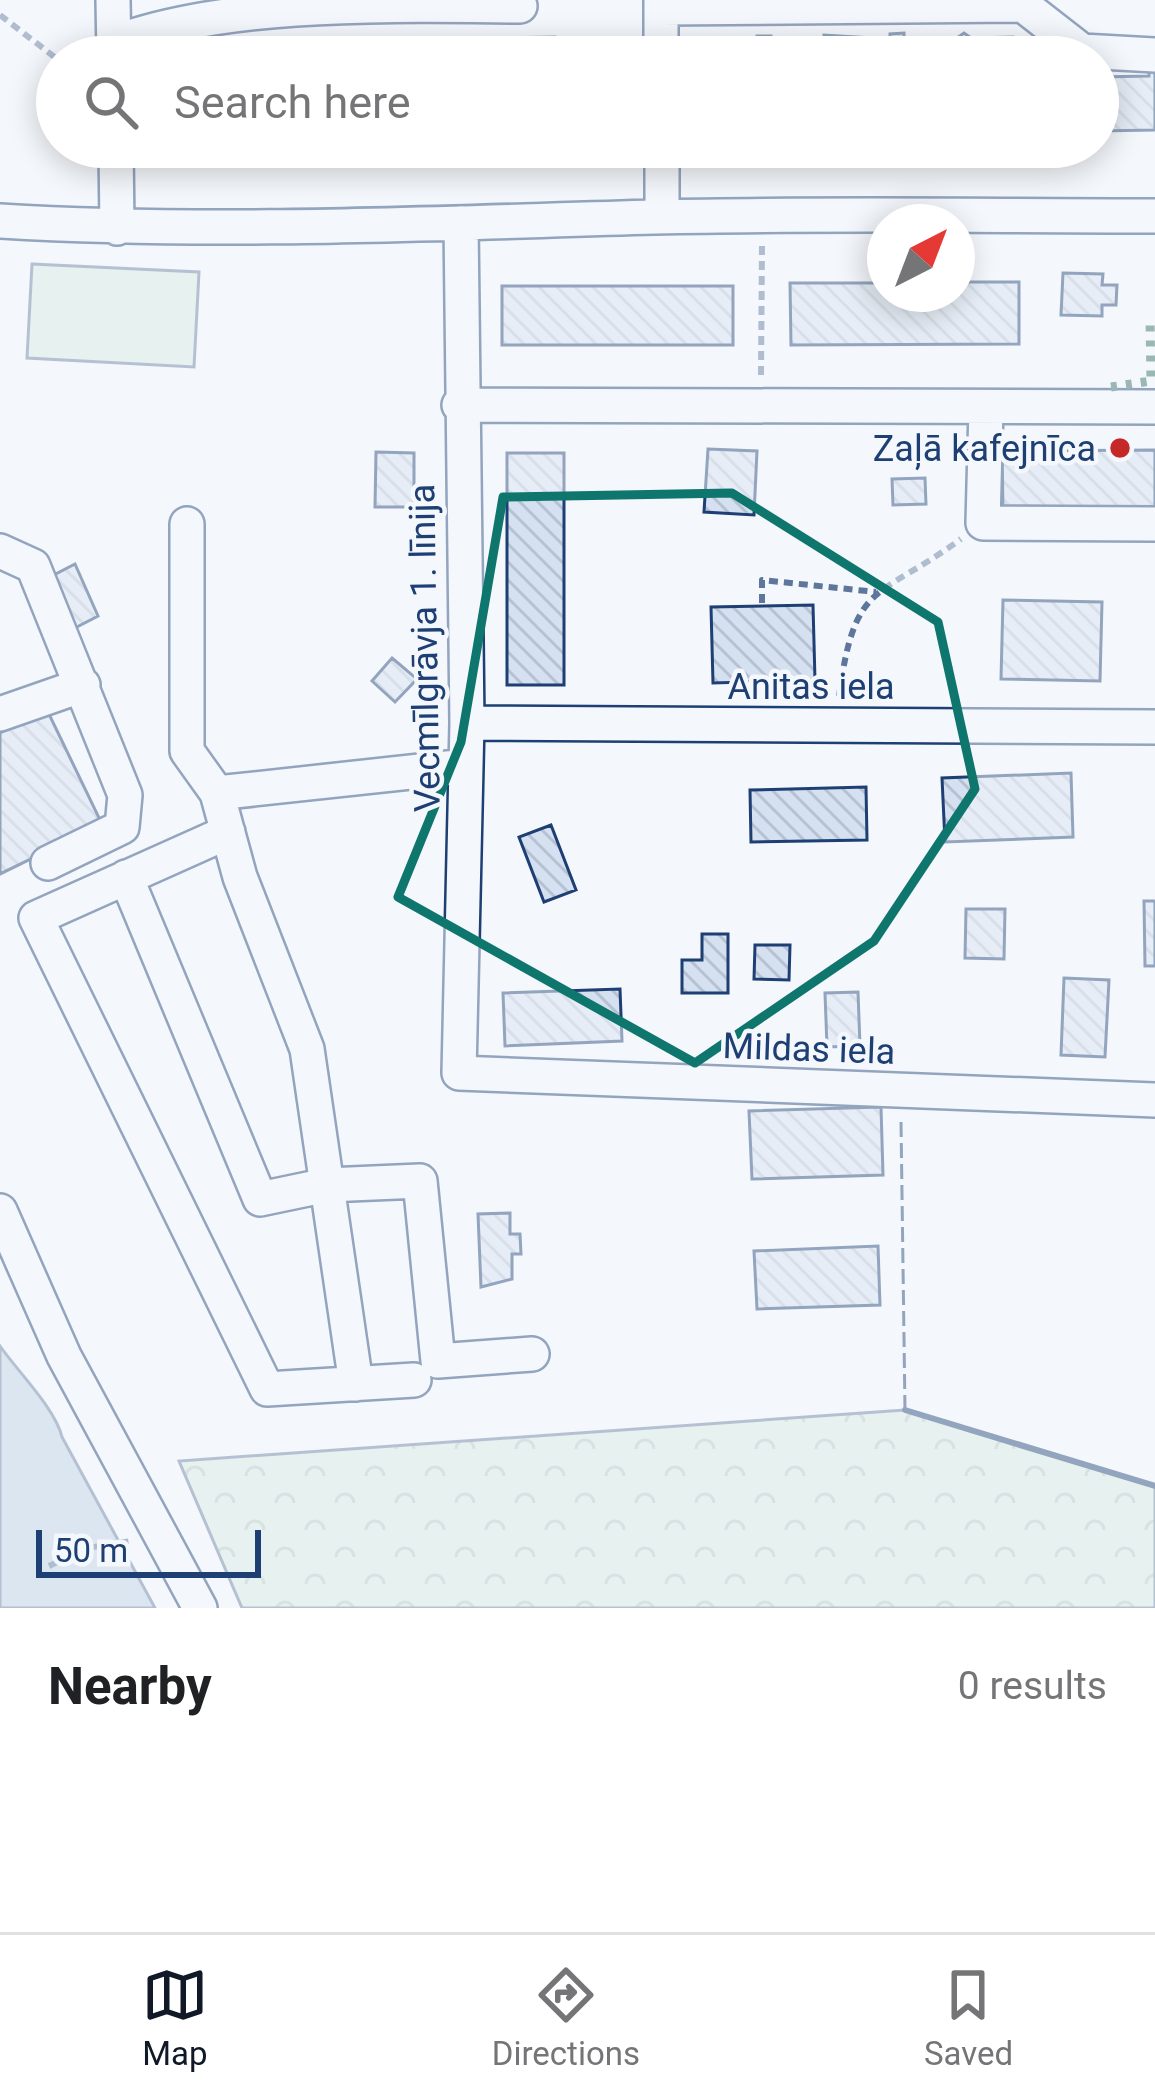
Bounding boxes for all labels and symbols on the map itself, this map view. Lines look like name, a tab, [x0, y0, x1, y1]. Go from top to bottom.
north arrow	[867, 204, 975, 312]
place label: Zaļā kafejnīca	[873, 428, 1096, 471]
marker: Zaļā kafejnīca	[1107, 435, 1133, 461]
street label: Vecmīlgrāvja 1. līnija	[401, 484, 449, 812]
street label: Anitas iela	[727, 666, 895, 708]
street label: Mildas iela	[722, 1025, 896, 1073]
scale bar	[36, 1524, 261, 1577]

